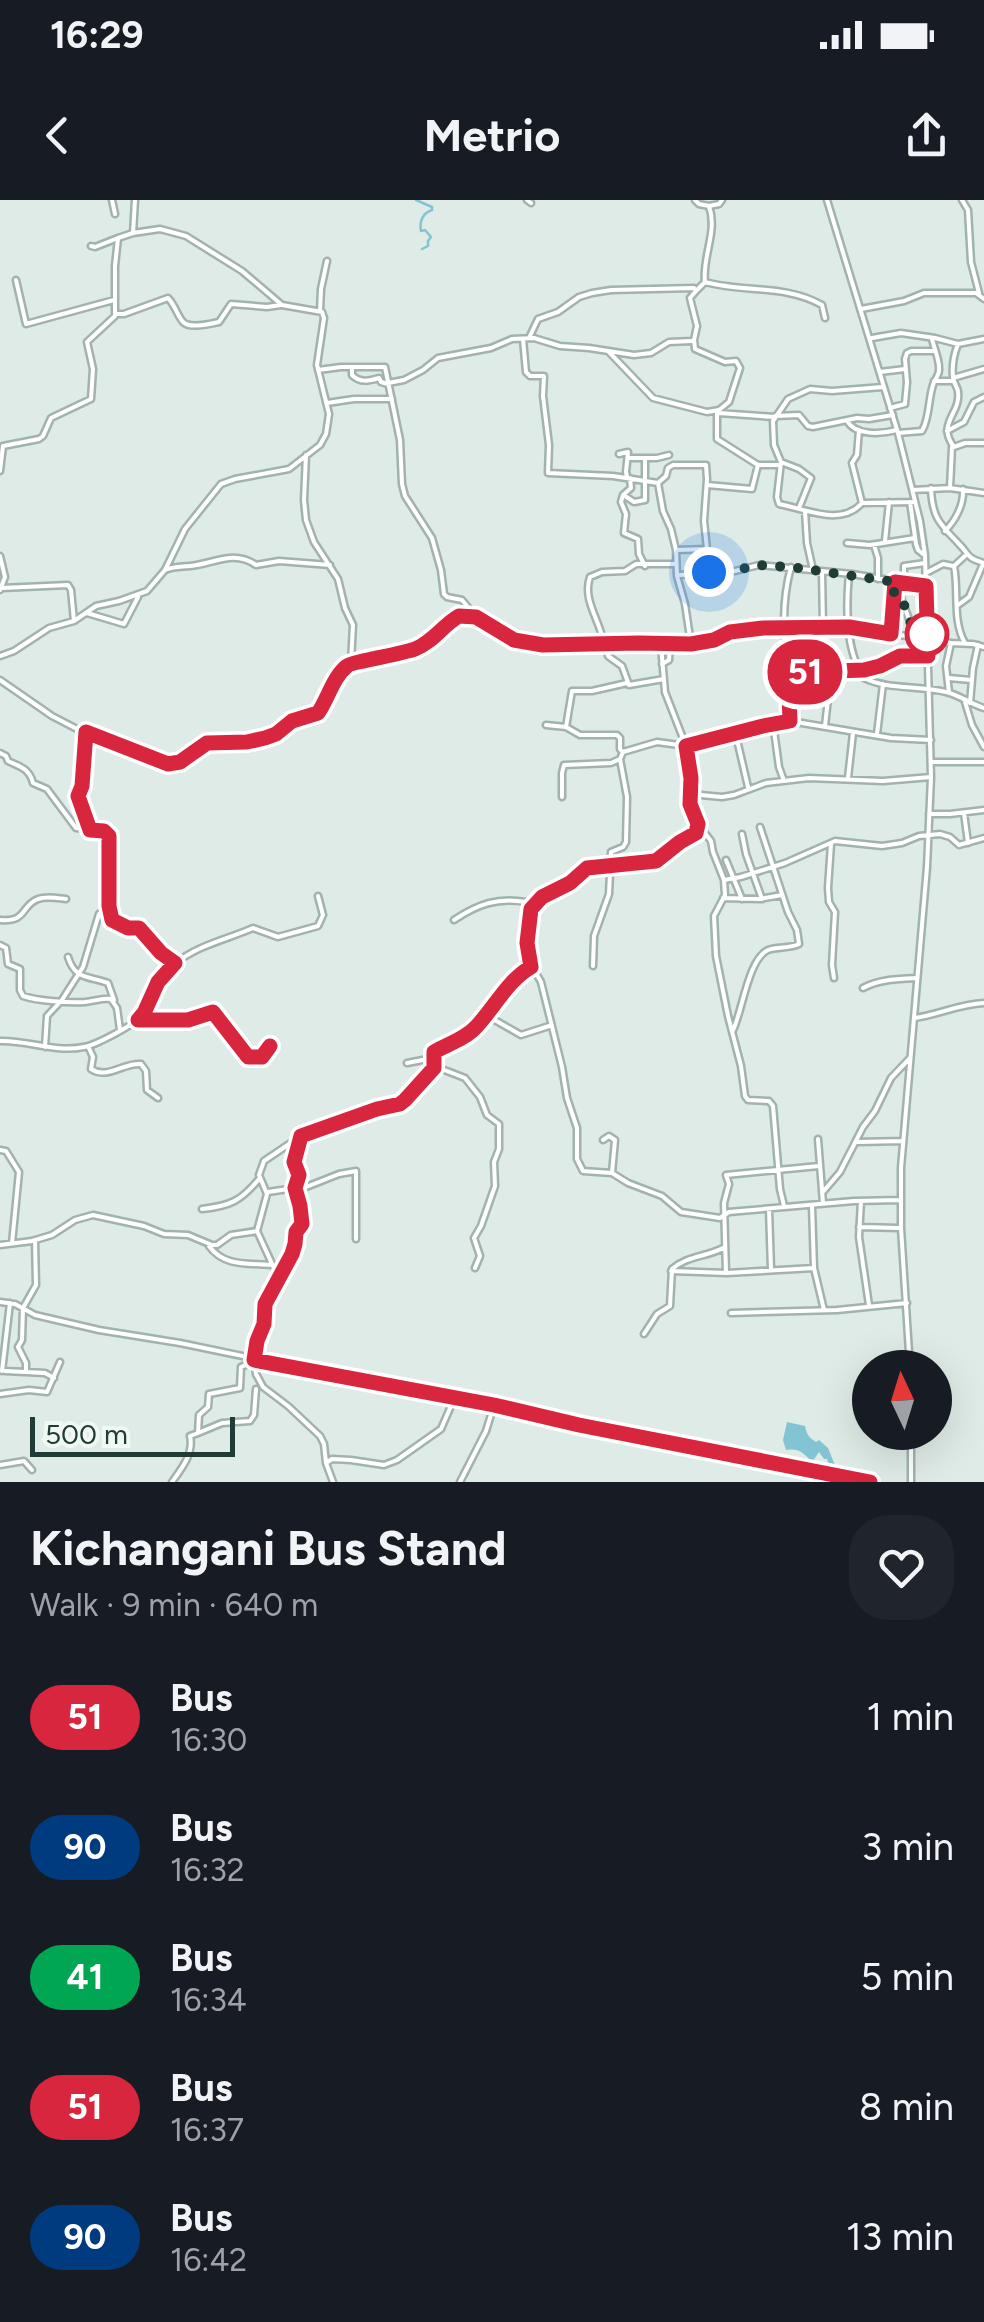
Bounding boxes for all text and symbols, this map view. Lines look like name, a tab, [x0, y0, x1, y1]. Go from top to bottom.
text: 16:29	[50, 12, 144, 58]
icon: back	[30, 108, 85, 163]
text: Metrio	[424, 108, 560, 162]
icon: share	[899, 108, 954, 163]
your location	[684, 547, 734, 597]
unlabelled marker	[906, 613, 948, 655]
line badge: 51	[760, 640, 850, 704]
text: 51	[787, 651, 823, 693]
north arrow	[852, 1350, 952, 1450]
map controls	[852, 1350, 952, 1450]
scale bar	[30, 1412, 235, 1456]
text: 500 m	[45, 1417, 128, 1451]
button: heart	[849, 1515, 954, 1620]
text: Kichangani Bus Stand	[30, 1519, 507, 1577]
text: Walk · 9 min · 640 m	[30, 1586, 318, 1624]
text: Bus	[170, 1675, 233, 1721]
text: 1 min	[867, 1694, 954, 1740]
text: 51	[67, 1696, 103, 1738]
text: 16:30	[170, 1721, 247, 1759]
text: Bus	[170, 1805, 233, 1851]
text: 3 min	[862, 1824, 954, 1870]
text: 90	[64, 1826, 106, 1868]
text: 16:32	[170, 1851, 245, 1889]
text: Bus	[170, 1935, 233, 1981]
text: 5 min	[860, 1954, 954, 2000]
text: 41	[67, 1956, 103, 1998]
text: 16:34	[170, 1981, 247, 2019]
text: Bus	[170, 2065, 233, 2111]
text: 8 min	[859, 2084, 954, 2130]
text: 51	[67, 2086, 103, 2128]
text: 16:37	[170, 2111, 244, 2149]
text: Bus	[170, 2195, 233, 2241]
text: 13 min	[846, 2214, 954, 2260]
text: 90	[64, 2216, 106, 2258]
text: 16:42	[170, 2241, 247, 2279]

